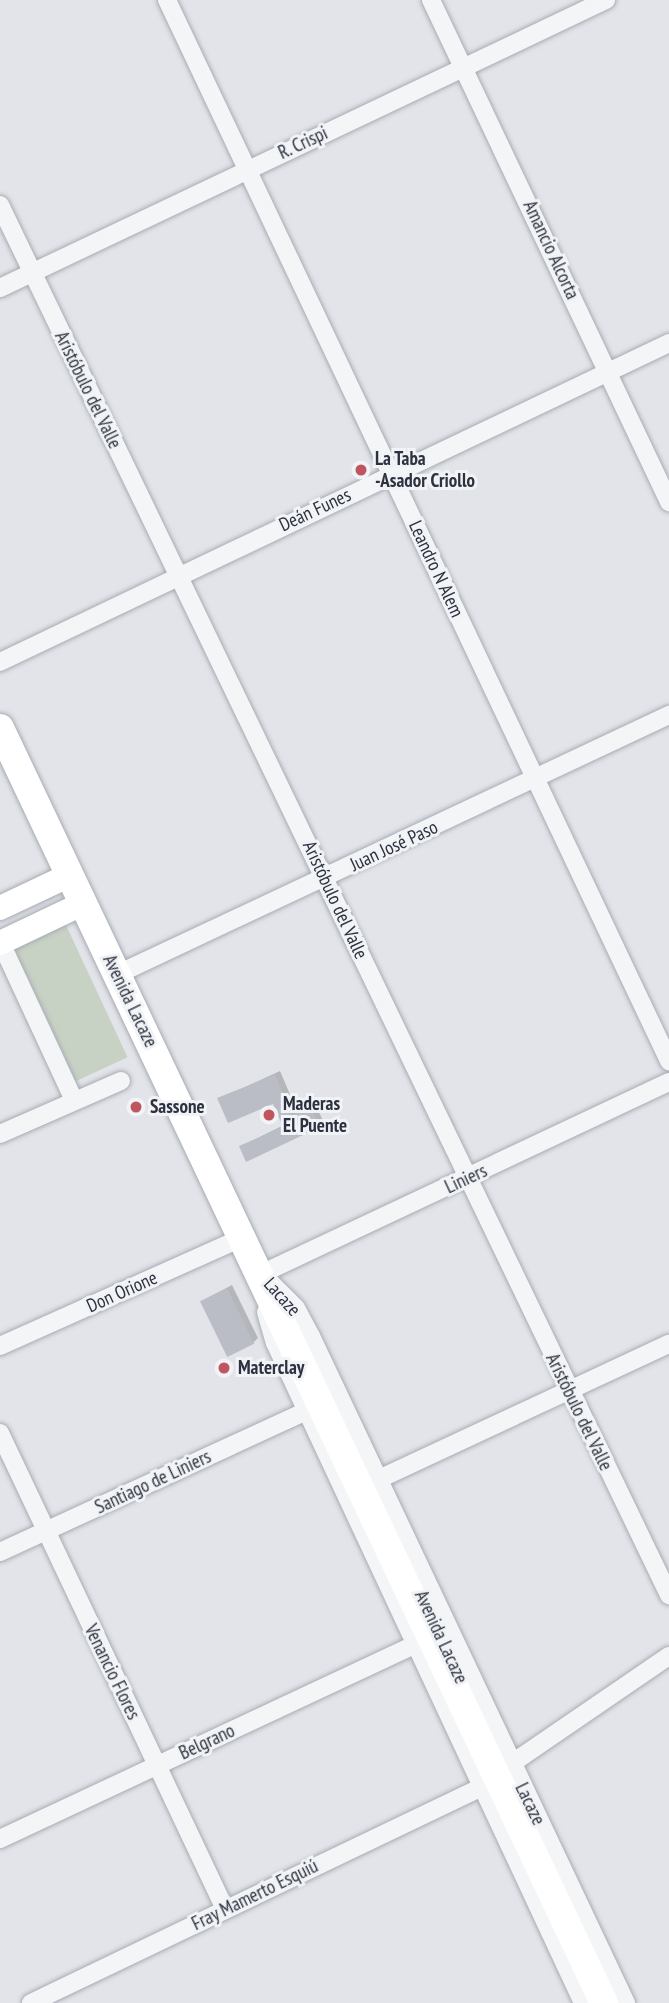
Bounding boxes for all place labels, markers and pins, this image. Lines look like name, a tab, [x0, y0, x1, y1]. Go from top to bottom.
place label: La Taba -Asador Criollo	[375, 448, 475, 492]
marker: La Taba -Asador Criollo	[353, 462, 369, 478]
place label: Maderas El Puente	[283, 1093, 347, 1137]
place label: Sassone	[150, 1096, 205, 1118]
marker: Sassone	[128, 1099, 144, 1115]
marker: Maderas El Puente	[261, 1107, 277, 1123]
place label: Materclay	[238, 1357, 304, 1379]
marker: Materclay	[216, 1360, 232, 1376]

